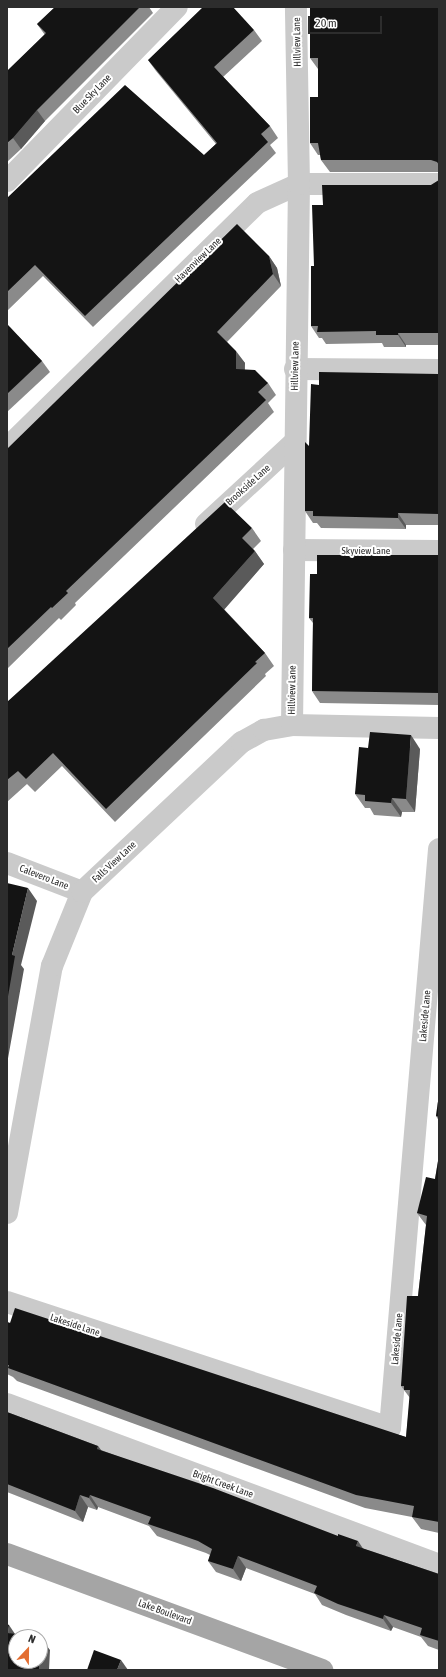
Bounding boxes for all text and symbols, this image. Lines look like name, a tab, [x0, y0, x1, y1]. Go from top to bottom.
scale bar	[310, 8, 384, 34]
text: 20 m	[315, 16, 337, 30]
street label: Hillview Lane	[291, 17, 303, 67]
street label: Blue Sky Lane	[70, 72, 114, 116]
street label: Havenview Lane	[172, 235, 224, 285]
street label: Hillview Lane	[289, 341, 301, 391]
street label: Brookside Lane	[223, 462, 273, 508]
street label: Skyview Lane	[342, 545, 390, 557]
street label: Hillview Lane	[286, 665, 298, 715]
street label: Falls View Lane	[90, 839, 138, 885]
street label: Calevero Lane	[18, 862, 70, 892]
street label: Lakeside Lane	[417, 990, 433, 1042]
street label: Lakeside Lane	[49, 1311, 101, 1339]
street label: Lakeside Lane	[389, 1313, 405, 1365]
street label: Bright Creek Lane	[191, 1467, 255, 1501]
street label: Lake Boulevard	[137, 1597, 193, 1627]
north arrow	[8, 1629, 48, 1669]
text: N	[27, 1632, 37, 1646]

